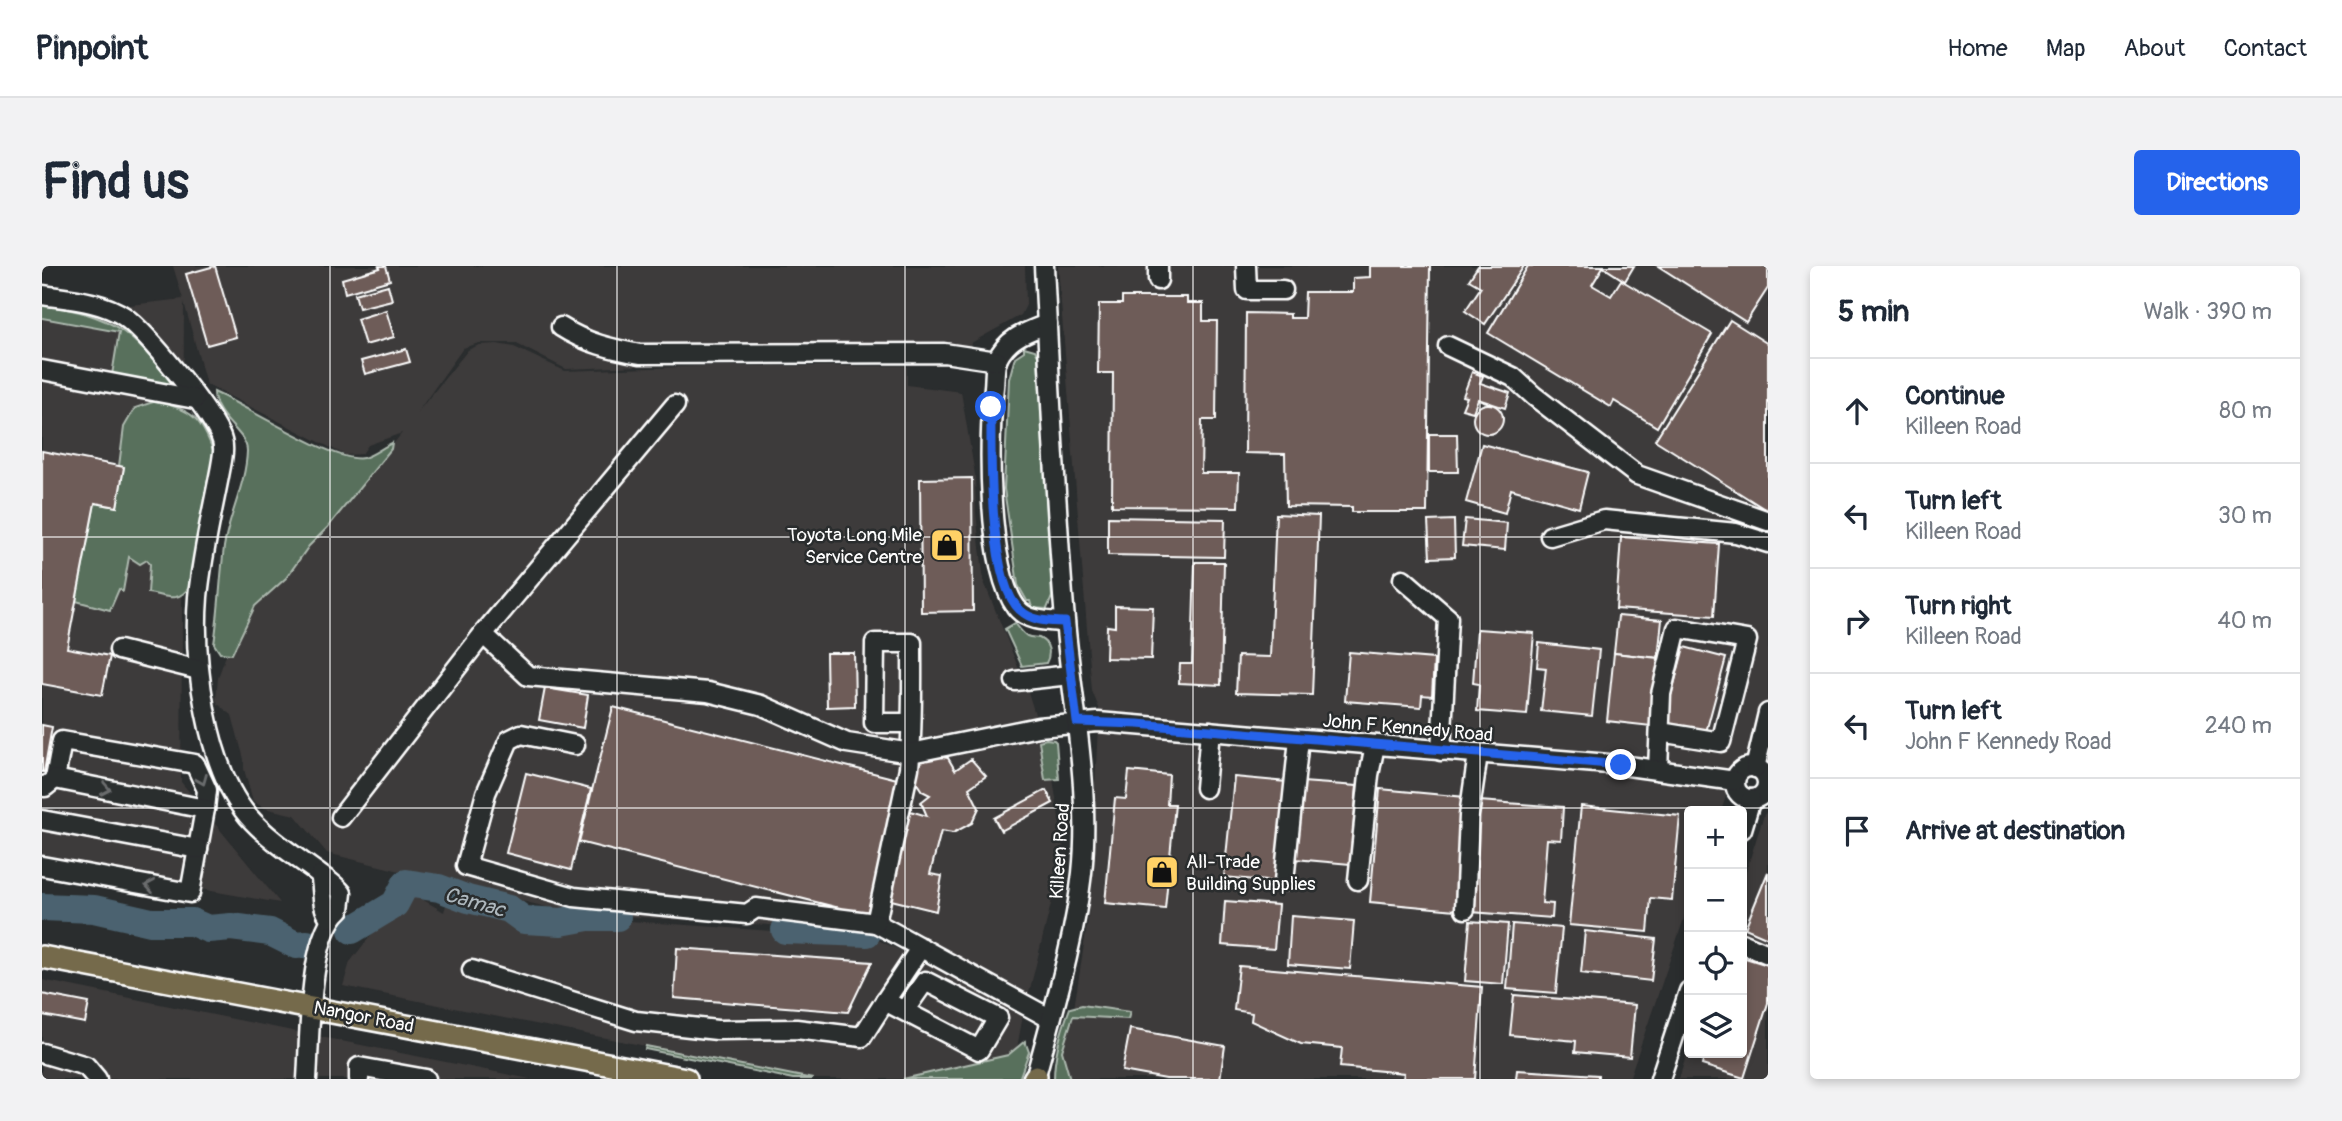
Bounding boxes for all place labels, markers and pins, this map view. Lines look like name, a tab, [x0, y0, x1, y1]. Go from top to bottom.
place label: Toyota Long Mile Service Centre	[787, 523, 923, 569]
shop icon: Toyota Long Mile Service Centre	[928, 526, 966, 564]
place label: All-Trade Building Supplies	[1186, 850, 1316, 896]
shop icon: All-Trade Building Supplies	[1143, 853, 1181, 891]

